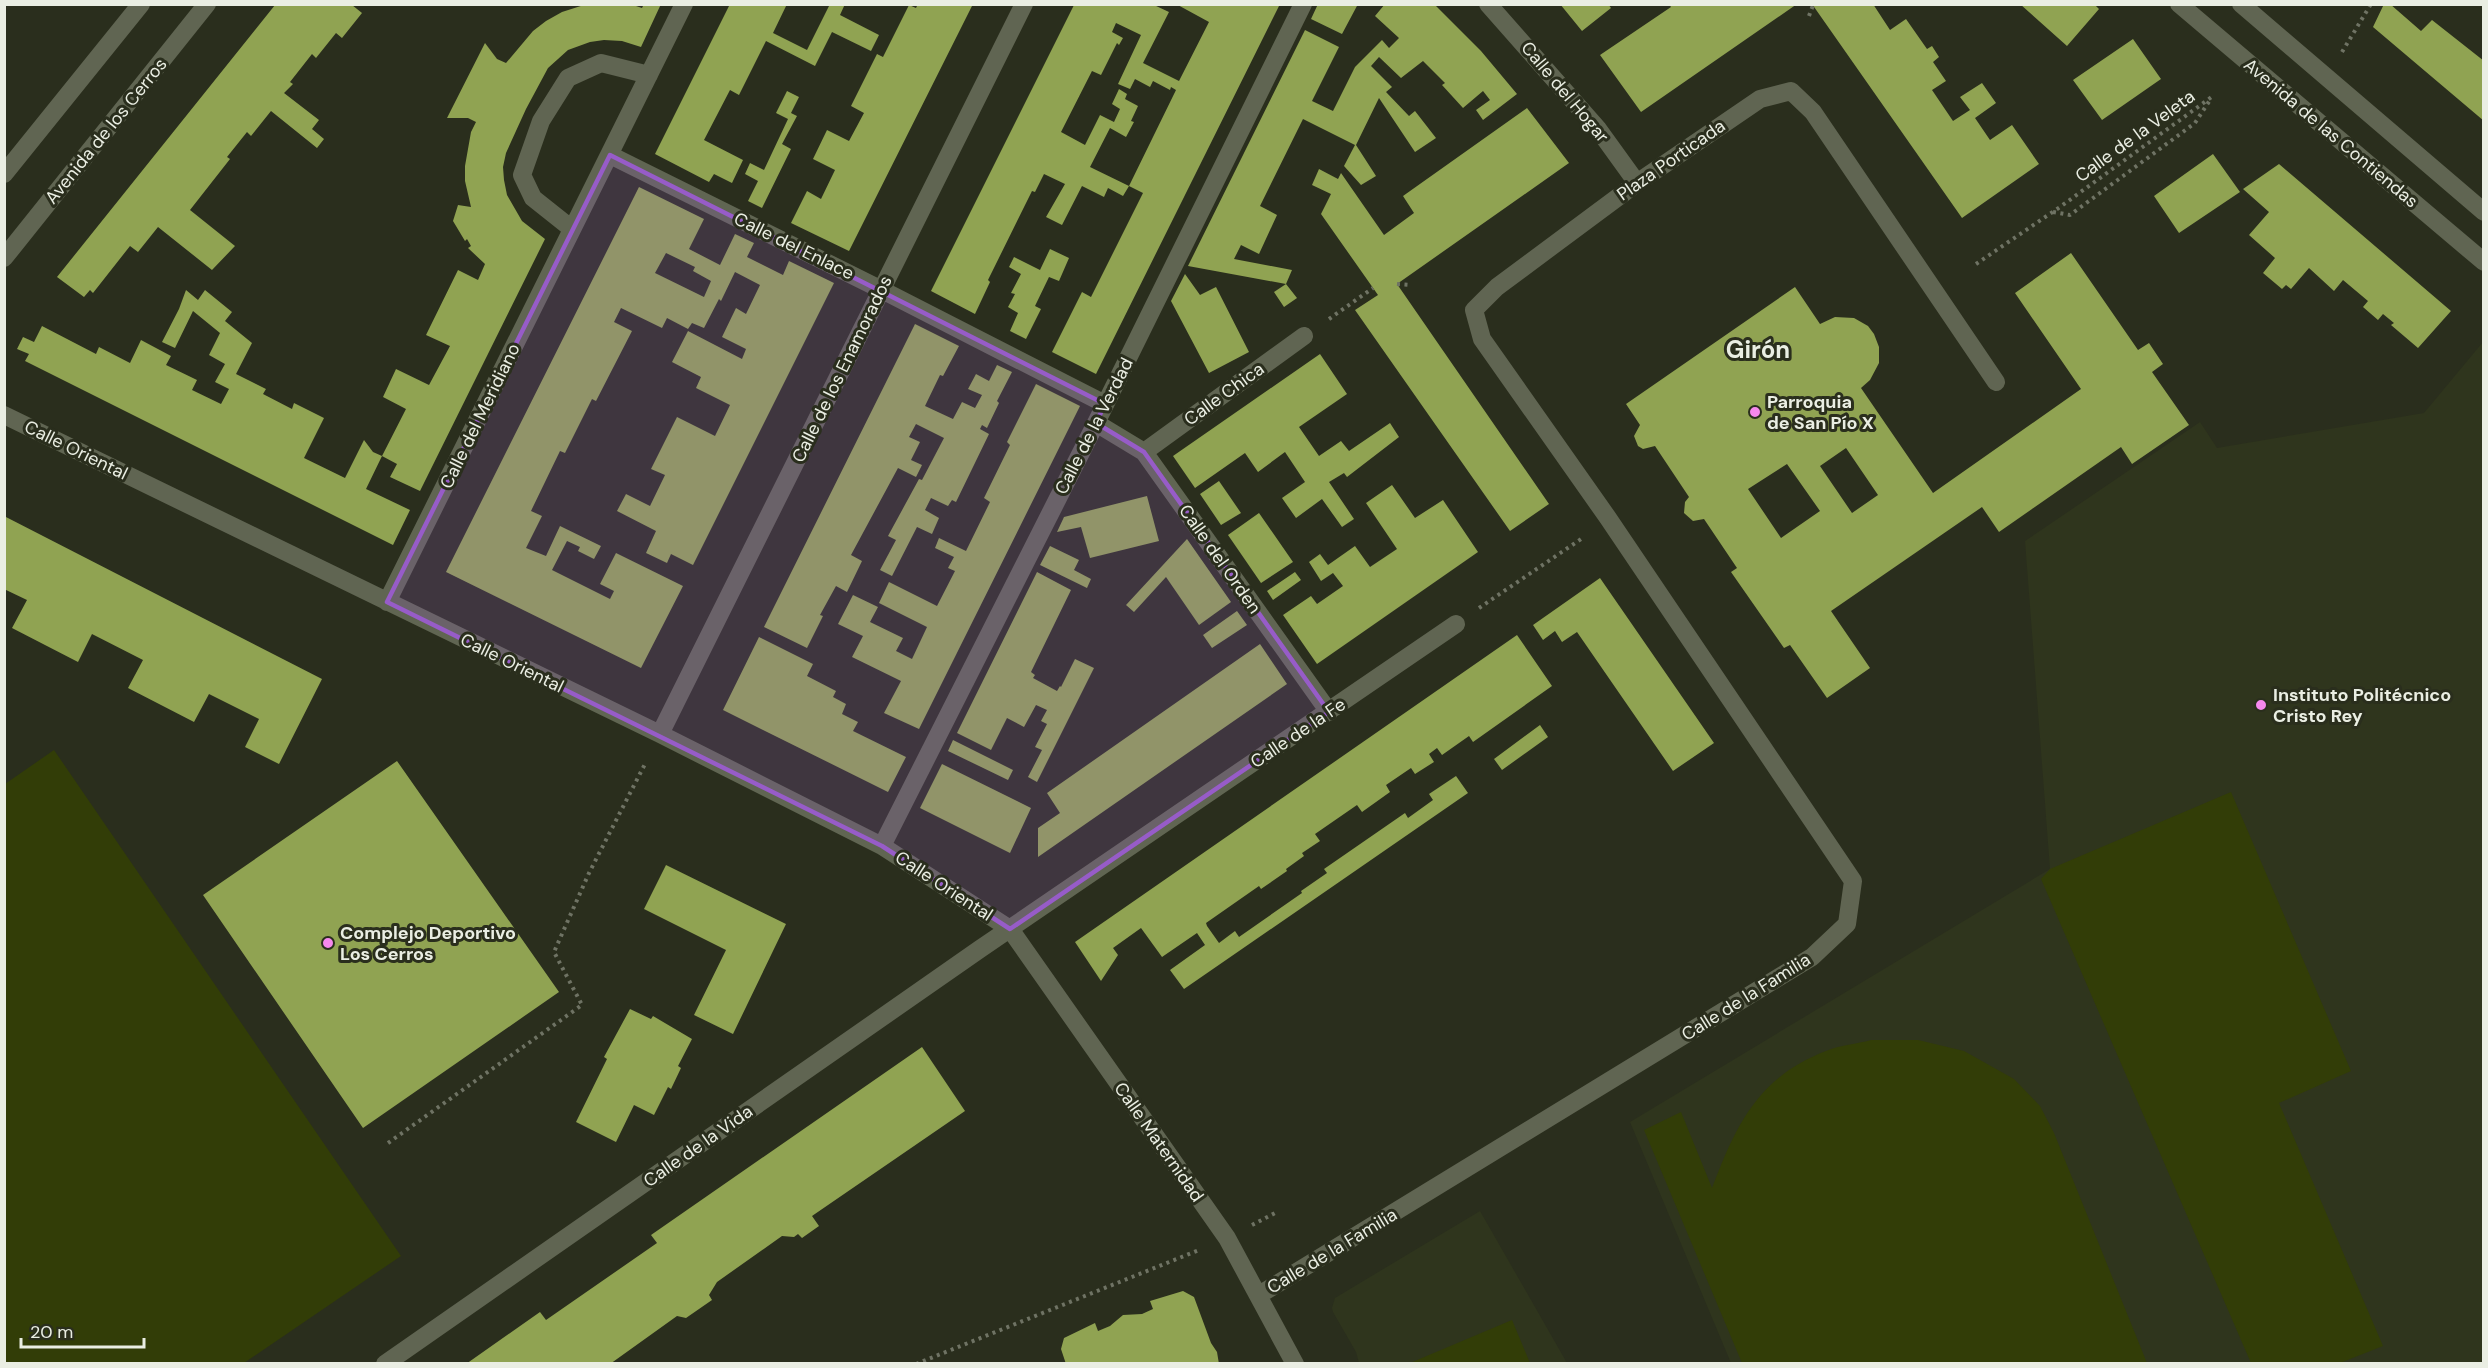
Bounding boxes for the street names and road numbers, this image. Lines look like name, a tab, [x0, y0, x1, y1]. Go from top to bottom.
street label: Calle del Hogar	[1516, 36, 1615, 148]
street label: Avenida de los Cerros	[40, 53, 172, 209]
street label: Avenida de las Contiendas	[2239, 53, 2423, 213]
street label: Calle de la Veleta	[2070, 84, 2200, 188]
street label: Plaza Porticada	[1612, 114, 1730, 206]
street label: Calle del Enlace	[730, 207, 858, 285]
street label: Calle de los Enamorados	[786, 272, 898, 466]
street label: Calle del Meridiano	[434, 339, 526, 493]
street label: Calle de la Verdad	[1049, 354, 1139, 498]
street label: Calle Chica	[1179, 357, 1269, 431]
street label: Calle Oriental	[20, 415, 132, 485]
street label: Calle del Orden	[1173, 500, 1267, 618]
street label: Calle Oriental	[456, 628, 568, 698]
street label: Calle de la Fe	[1246, 692, 1350, 774]
street label: Calle Oriental	[890, 845, 998, 927]
street label: Calle de la Familia	[1677, 948, 1815, 1046]
street label: Calle Maternidad	[1109, 1077, 1209, 1207]
street label: Calle de la Vida	[639, 1099, 757, 1193]
street label: Calle de la Familia	[1262, 1203, 1402, 1299]

